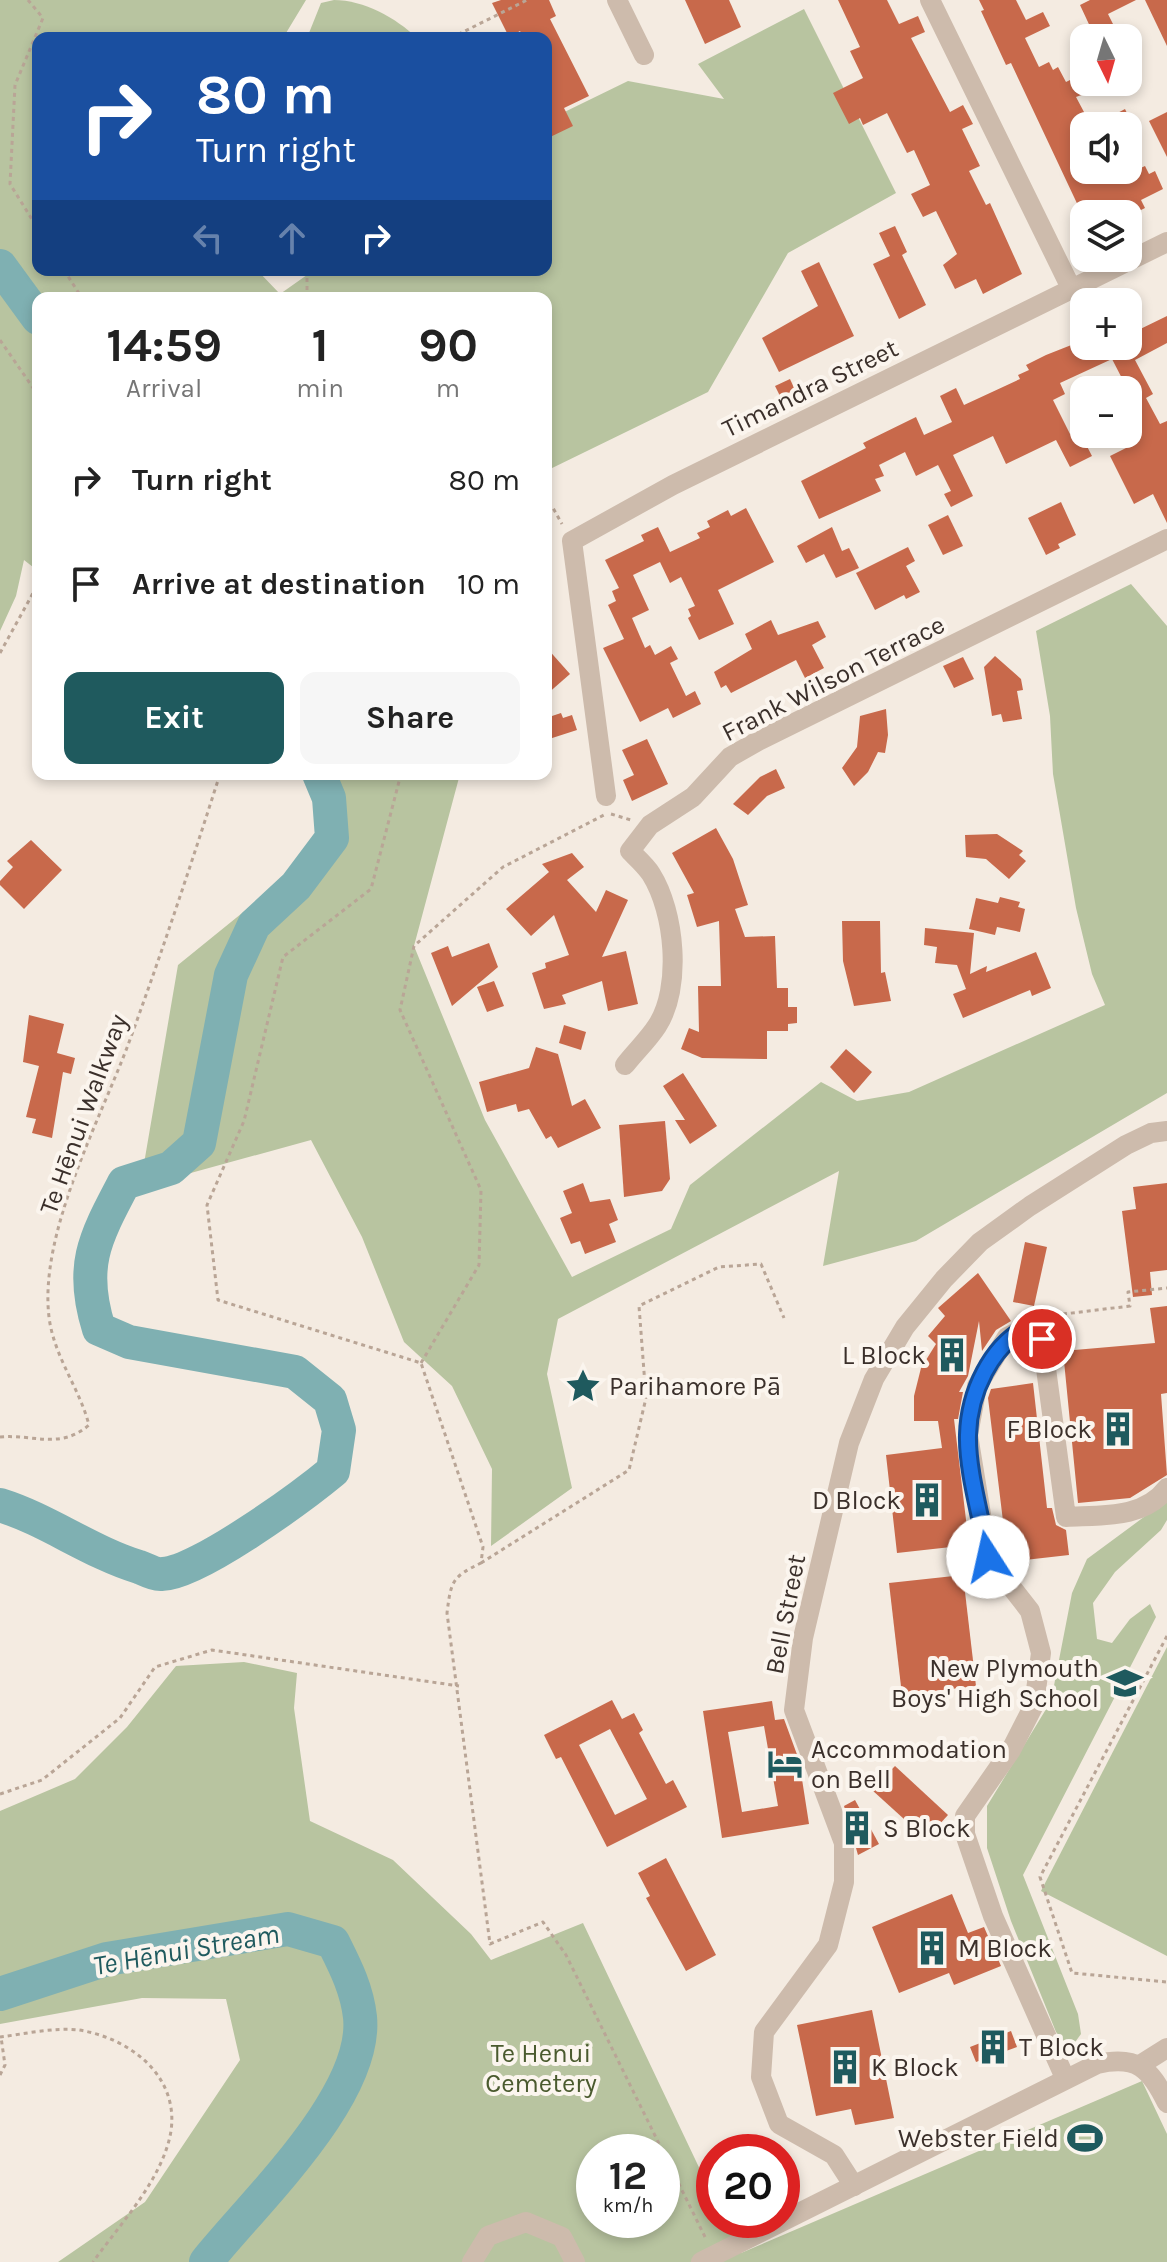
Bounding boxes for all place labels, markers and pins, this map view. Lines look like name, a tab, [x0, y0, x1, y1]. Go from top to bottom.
pin	[1008, 1305, 1076, 1373]
building icon: L Block	[933, 1336, 971, 1374]
place label: L Block	[842, 1340, 926, 1371]
place icon: Parihamore Pā	[564, 1367, 602, 1405]
place label: Parihamore Pā	[609, 1371, 781, 1402]
building icon: F Block	[1099, 1410, 1137, 1448]
place label: F Block	[1006, 1414, 1092, 1445]
building icon: D Block	[908, 1481, 946, 1519]
place label: D Block	[812, 1485, 901, 1516]
place label: New Plymouth Boys' High School	[891, 1653, 1099, 1714]
school or university icon: New Plymouth Boys' High School	[1106, 1664, 1144, 1702]
place label: Accommodation on Bell	[811, 1734, 1007, 1795]
hotel icon: Accommodation on Bell	[766, 1745, 804, 1783]
building icon: S Block	[838, 1809, 876, 1847]
place label: S Block	[883, 1813, 971, 1844]
building icon: M Block	[913, 1929, 951, 1967]
place label: M Block	[958, 1933, 1052, 1964]
building icon: T Block	[974, 2028, 1012, 2066]
place label: T Block	[1019, 2032, 1104, 2063]
building icon: K Block	[826, 2048, 864, 2086]
place label: K Block	[871, 2052, 959, 2083]
sports icon: Webster Field	[1066, 2119, 1104, 2157]
place label: Webster Field	[898, 2123, 1059, 2154]

